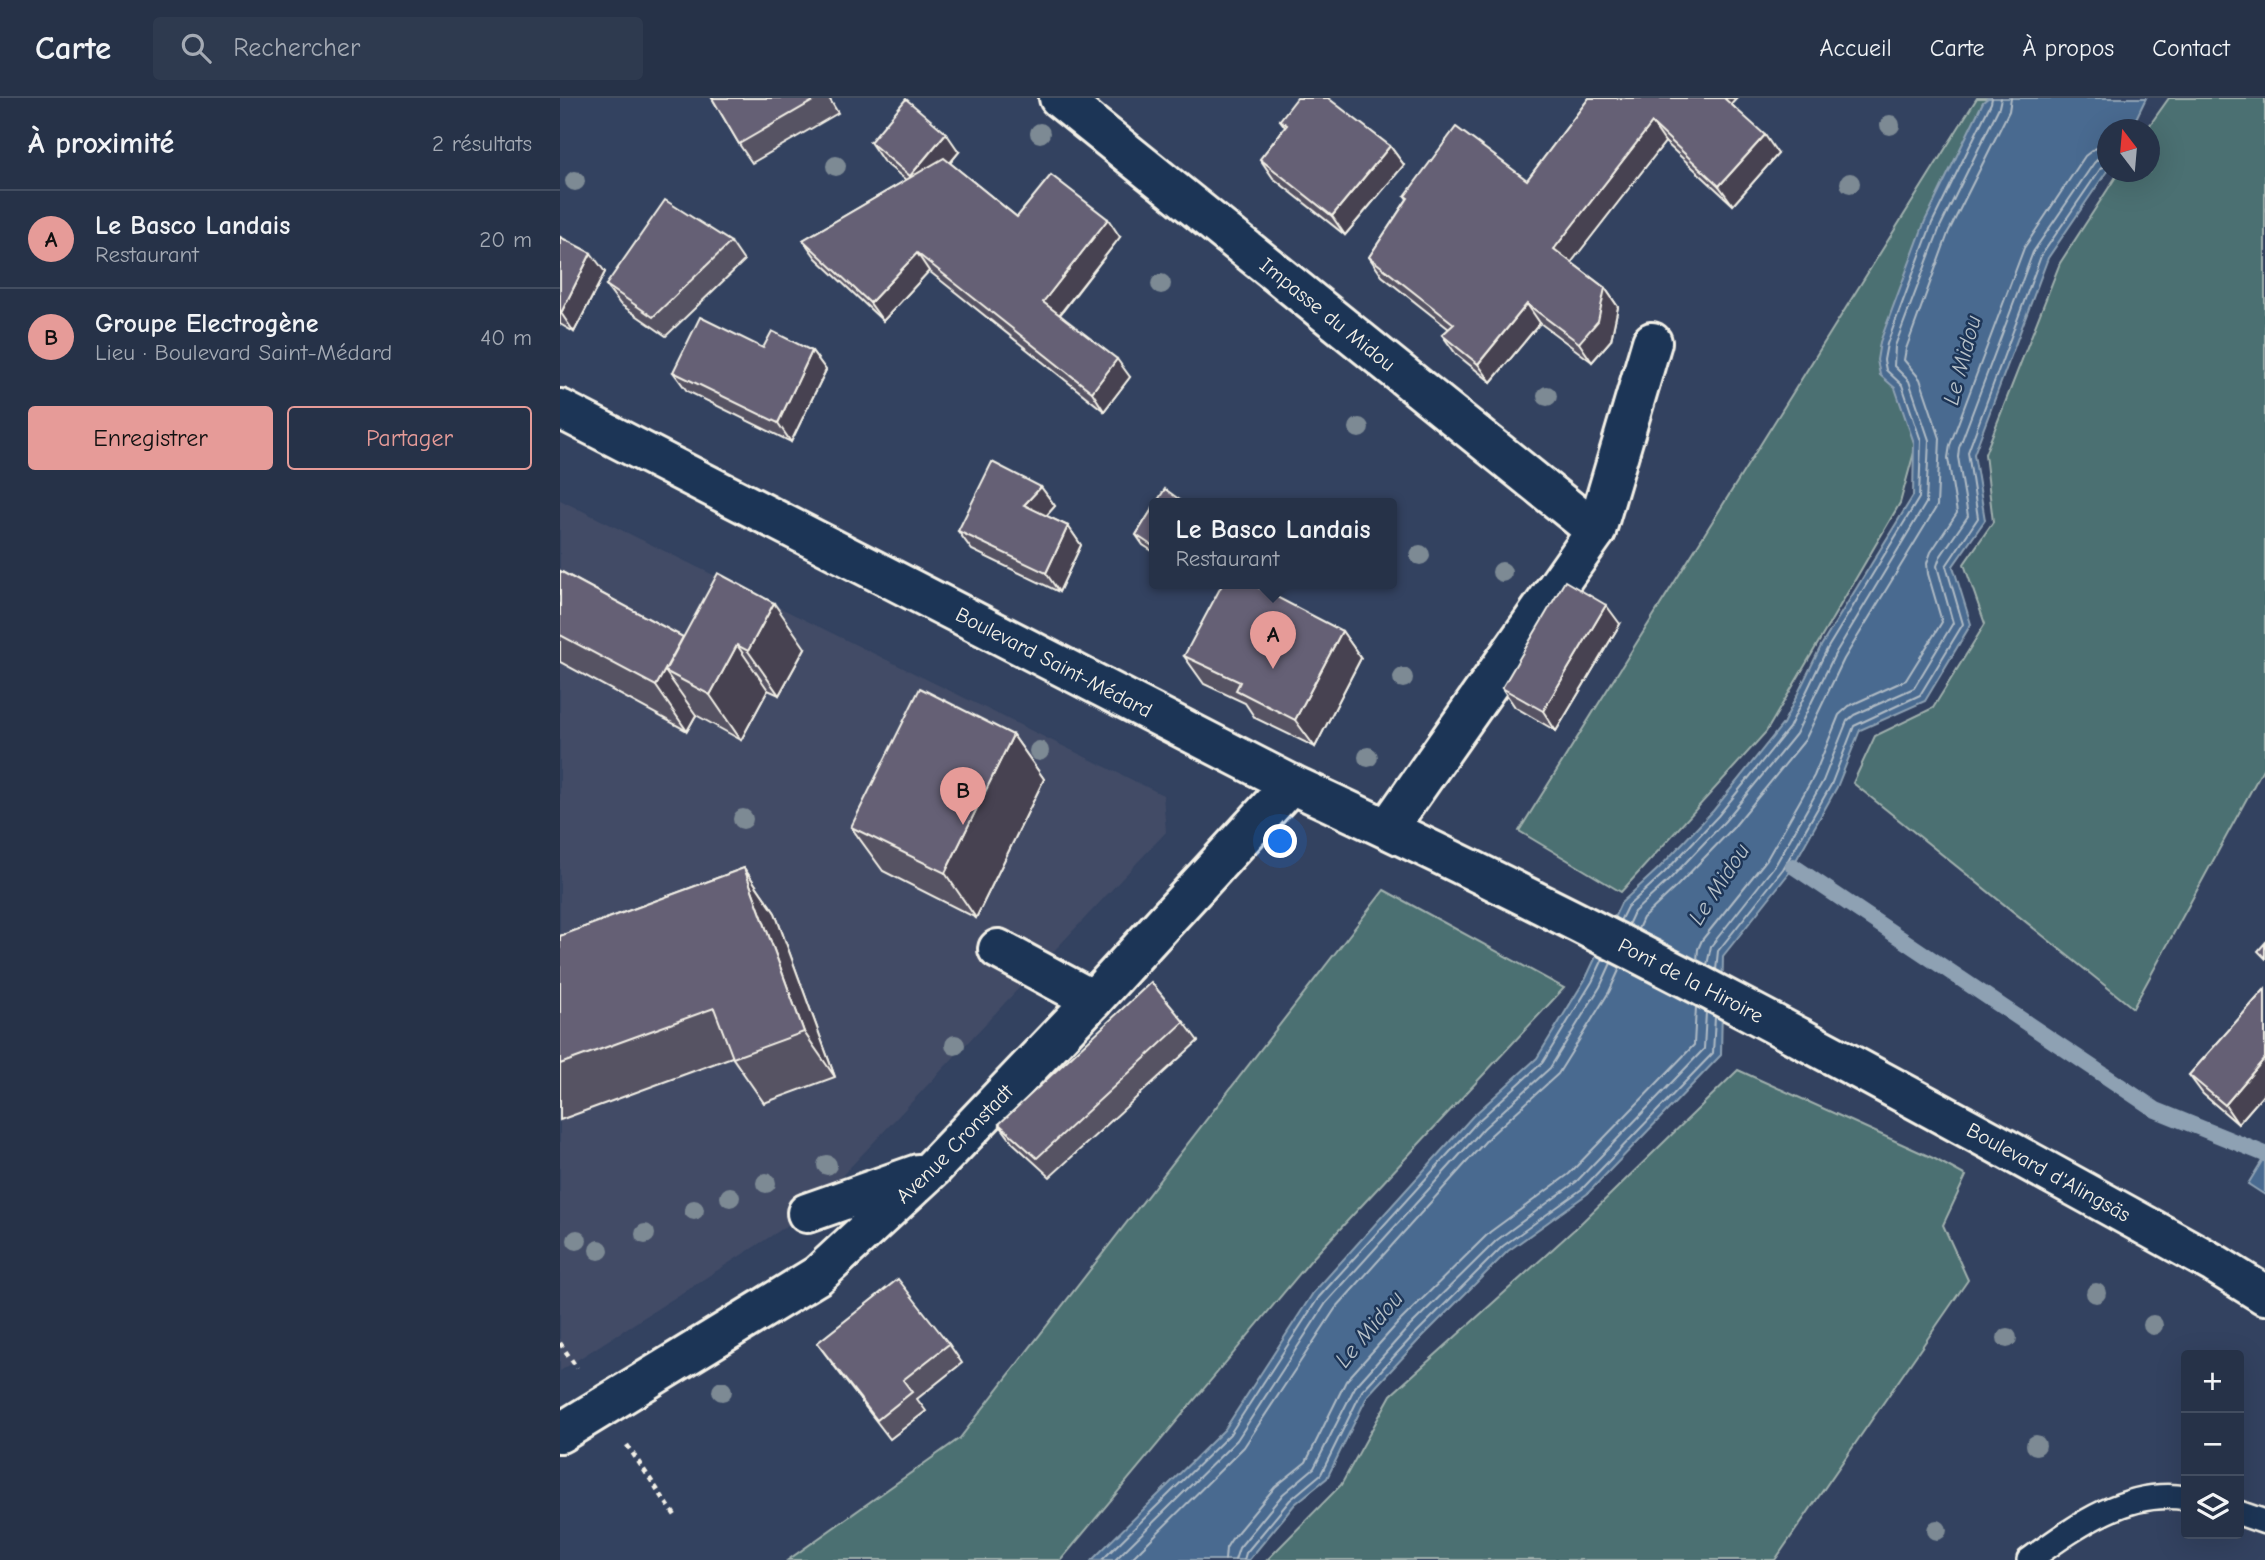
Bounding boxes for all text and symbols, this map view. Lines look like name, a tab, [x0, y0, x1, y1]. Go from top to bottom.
search box	[153, 17, 643, 80]
text: Carte	[35, 29, 111, 67]
icon: search	[177, 29, 215, 67]
text: Rechercher	[233, 33, 360, 63]
text: Accueil	[1820, 34, 1892, 62]
text: Carte	[1930, 34, 1985, 62]
text: À propos	[2023, 34, 2114, 62]
text: Contact	[2152, 34, 2230, 62]
north arrow	[2097, 119, 2160, 182]
text: À proximité	[28, 126, 174, 161]
text: 2 résultats	[432, 130, 532, 157]
text: Le Basco Landais	[95, 211, 290, 241]
text: A	[45, 226, 57, 253]
text: 20 m	[479, 226, 532, 253]
text: Restaurant	[95, 241, 199, 268]
street label: Impasse du Midou	[1255, 253, 1400, 376]
text: Groupe Electrogène	[95, 309, 318, 339]
water label: Le Midou	[1937, 312, 1987, 408]
text: B	[44, 324, 58, 351]
text: 40 m	[480, 324, 532, 351]
text: Lieu · Boulevard Saint-Médard	[95, 339, 392, 366]
button: Enregistrer	[28, 406, 273, 470]
button: Partager	[287, 406, 532, 470]
popup	[1149, 498, 1397, 589]
text: Le Basco Landais	[1175, 515, 1371, 545]
text: Restaurant	[1175, 545, 1279, 572]
street label: Boulevard Saint-Médard	[952, 602, 1156, 723]
pin: A	[1250, 611, 1296, 669]
pin: B	[940, 767, 986, 825]
your location	[1263, 824, 1297, 858]
water label: Le Midou	[1683, 838, 1755, 930]
street label: Pont de la Hiroire	[1614, 933, 1767, 1028]
street label: Avenue Cronstadt	[891, 1079, 1019, 1208]
street label: Boulevard d'Alingsäs	[1963, 1118, 2135, 1227]
water label: Le Midou	[1329, 1285, 1409, 1373]
map controls	[2181, 1350, 2244, 1539]
button: +	[2181, 1350, 2244, 1413]
button: −	[2181, 1413, 2244, 1476]
button: layers	[2181, 1476, 2244, 1539]

